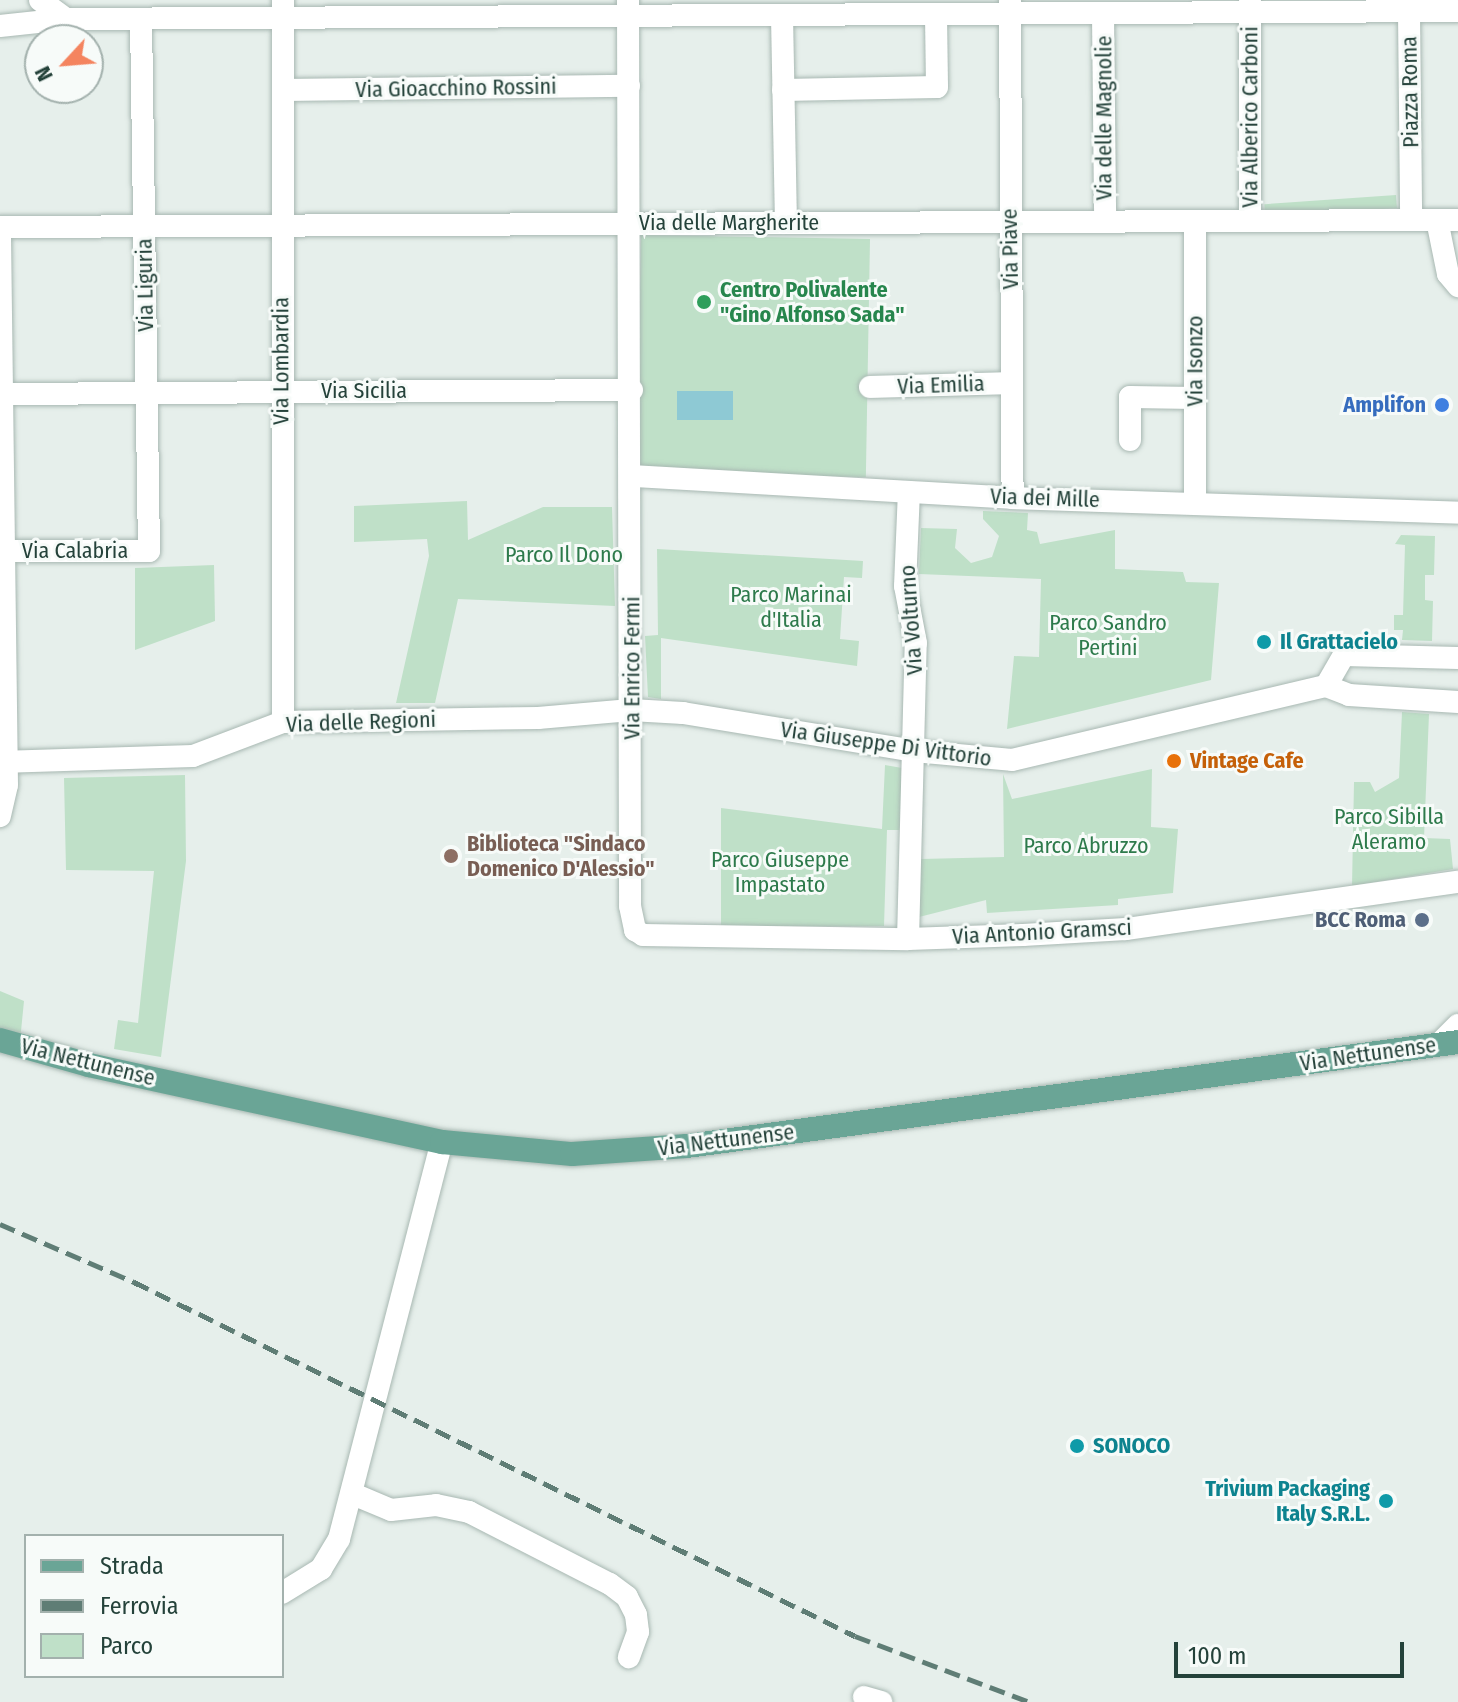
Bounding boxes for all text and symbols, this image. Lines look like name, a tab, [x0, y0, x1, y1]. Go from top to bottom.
north arrow	[24, 24, 104, 104]
street label: Via Alberico Carboni	[1237, 26, 1263, 208]
street label: Via delle Magnolie	[1091, 36, 1117, 200]
street label: Piazza Roma	[1396, 36, 1424, 148]
text: N	[29, 62, 59, 86]
street label: Via Gioacchino Rossini	[355, 73, 557, 103]
street label: Via Piave	[996, 208, 1024, 290]
street label: Via delle Margherite	[639, 210, 819, 236]
street label: Via Liguria	[131, 238, 159, 332]
place label: Centro Polivalente "Gino Alfonso Sada"	[720, 276, 904, 328]
marker: Centro Polivalente "Gino Alfonso Sada"	[695, 293, 713, 311]
street label: Via Lombardia	[268, 297, 294, 425]
street label: Via Isonzo	[1182, 315, 1208, 407]
street label: Via Emilia	[897, 370, 985, 400]
street label: Via Sicilia	[321, 378, 407, 404]
place label: Amplifon	[1343, 392, 1426, 418]
marker: Amplifon	[1433, 396, 1451, 414]
street label: Via dei Mille	[990, 483, 1100, 513]
street label: Via Calabria	[22, 538, 128, 564]
park label: Parco Il Dono	[505, 542, 623, 568]
street label: Via Volturno	[894, 564, 928, 676]
park label: Parco Marinai d'Italia	[730, 581, 852, 632]
street label: Via Enrico Fermi	[619, 596, 645, 740]
park label: Parco Sandro Pertini	[1049, 609, 1167, 660]
place label: Il Grattacielo	[1280, 629, 1398, 655]
marker: Il Grattacielo	[1255, 633, 1273, 651]
street label: Via delle Regioni	[286, 706, 436, 738]
street label: Via Giuseppe Di Vittorio	[779, 716, 993, 772]
place label: Vintage Cafe	[1190, 748, 1304, 774]
marker: Vintage Cafe	[1165, 752, 1183, 770]
park label: Parco Sibilla Aleramo	[1334, 803, 1444, 854]
place label: Biblioteca "Sindaco Domenico D'Alessio"	[467, 830, 655, 882]
park label: Parco Abruzzo	[1023, 833, 1149, 859]
park label: Parco Giuseppe Impastato	[711, 846, 849, 898]
marker: Biblioteca "Sindaco Domenico D'Alessio"	[442, 847, 460, 865]
place label: BCC Roma	[1315, 907, 1406, 933]
marker: BCC Roma	[1413, 911, 1431, 929]
street label: Via Antonio Gramsci	[952, 914, 1132, 950]
street label: Via Nettunense	[1298, 1031, 1438, 1077]
street label: Via Nettunense	[18, 1033, 158, 1091]
street label: Via Nettunense	[656, 1119, 796, 1161]
place label: SONOCO	[1093, 1433, 1170, 1459]
marker: SONOCO	[1068, 1437, 1086, 1455]
place label: Trivium Packaging Italy S.R.L.	[1205, 1475, 1370, 1526]
marker: Trivium Packaging Italy S.R.L.	[1377, 1492, 1395, 1510]
legend	[24, 1534, 284, 1678]
text: Strada	[100, 1552, 164, 1580]
text: Ferrovia	[100, 1592, 179, 1620]
scale bar	[1178, 1626, 1408, 1676]
text: Parco	[100, 1632, 153, 1660]
text: 100 m	[1188, 1642, 1246, 1670]

